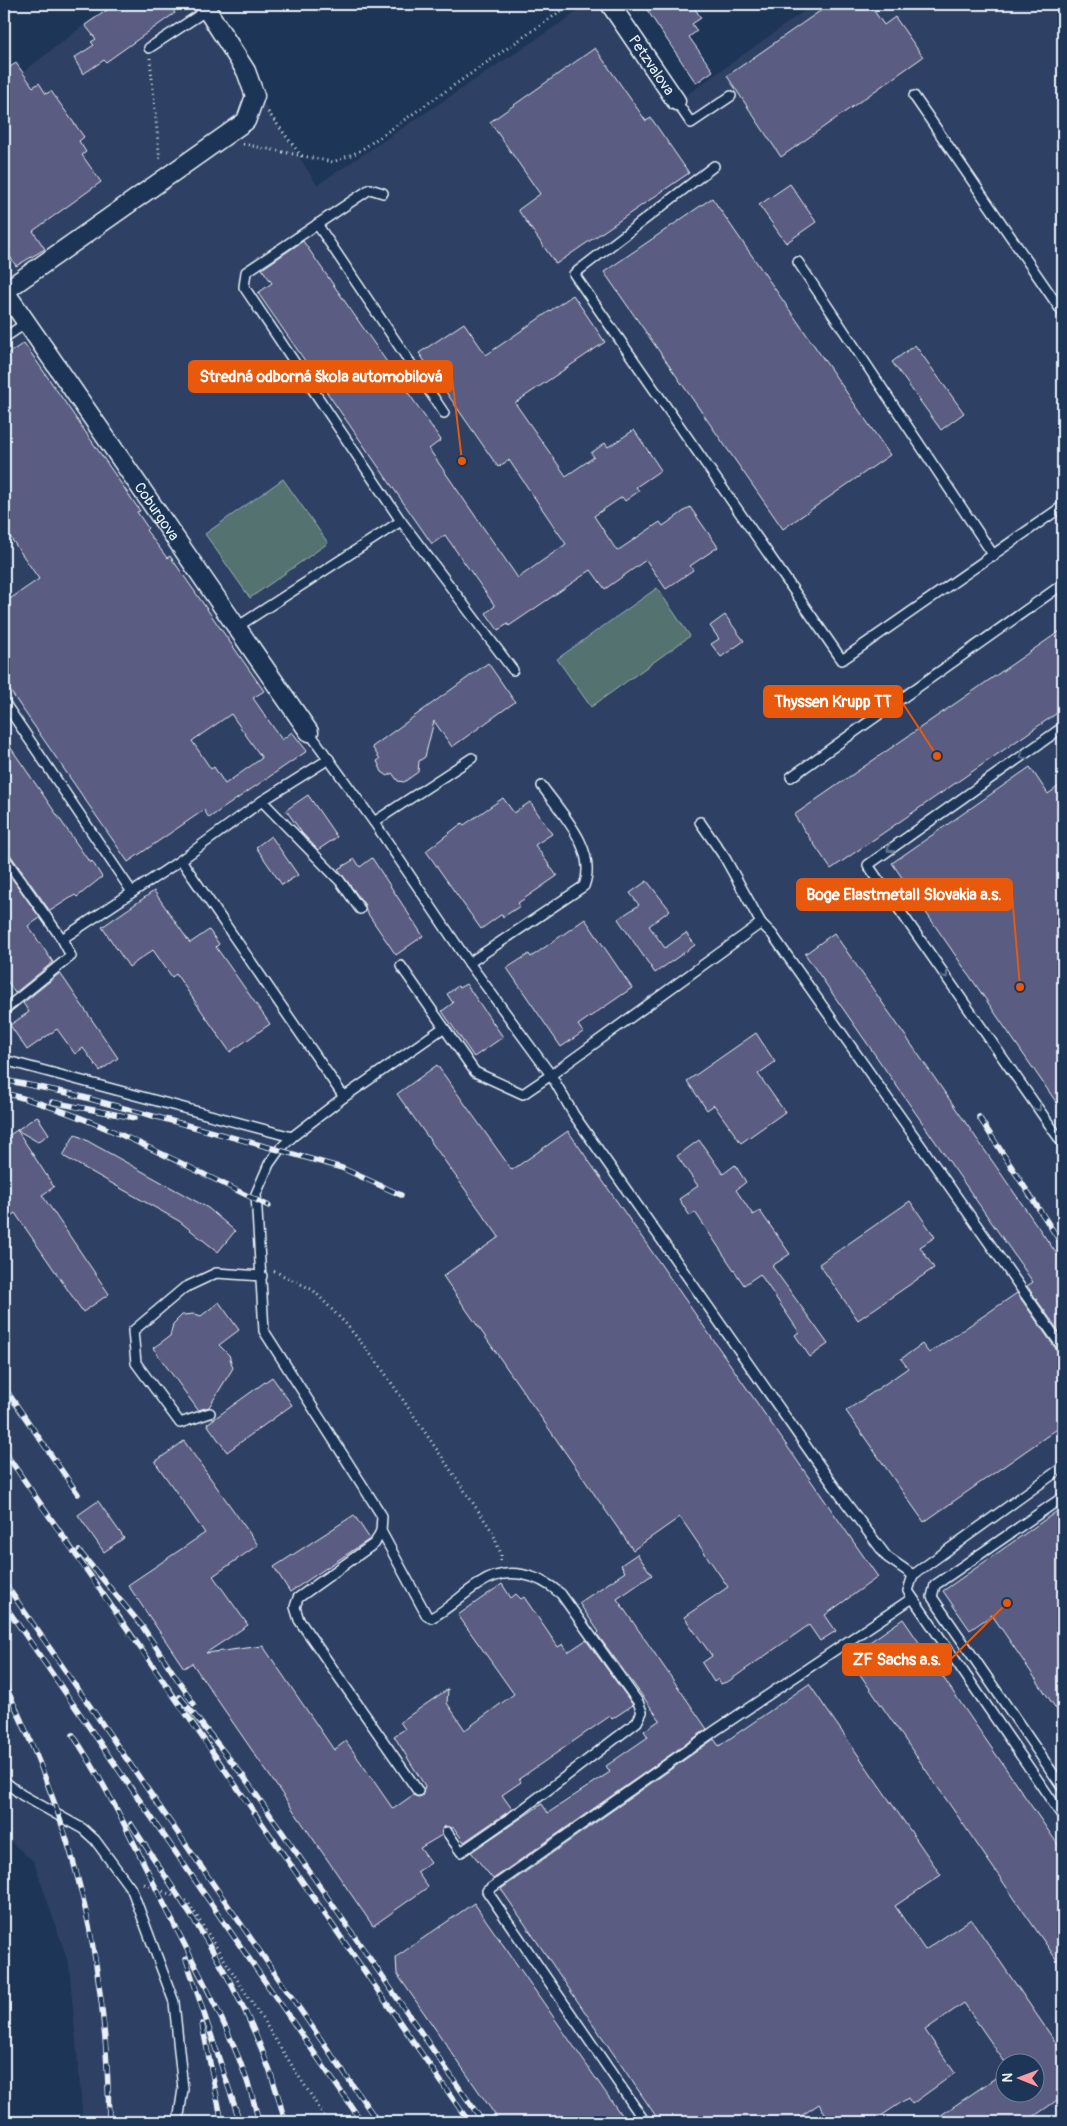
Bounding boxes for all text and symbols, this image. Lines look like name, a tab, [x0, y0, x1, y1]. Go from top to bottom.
street label: Petzvalova	[624, 32, 678, 99]
callout: Stredná odborná škola automobilová	[189, 361, 452, 392]
text: Stredná odborná škola automobilová	[200, 367, 443, 387]
street label: Coburgova	[130, 479, 183, 545]
callout: Thyssen Krupp TT	[764, 686, 902, 717]
text: Thyssen Krupp TT	[773, 692, 892, 712]
one-way arrow	[1020, 749, 1029, 759]
one-way arrow	[887, 843, 896, 852]
callout: Boge Elastmetall Slovakia a.s.	[797, 879, 1012, 910]
text: Boge Elastmetall Slovakia a.s.	[806, 885, 1002, 905]
one-way arrow	[939, 970, 948, 979]
one-way arrow	[1032, 1103, 1041, 1112]
callout: ZF Sachs a.s.	[843, 1644, 951, 1675]
text: ZF Sachs a.s.	[853, 1650, 941, 1670]
north arrow	[994, 2054, 1044, 2104]
text: N	[999, 2073, 1016, 2083]

